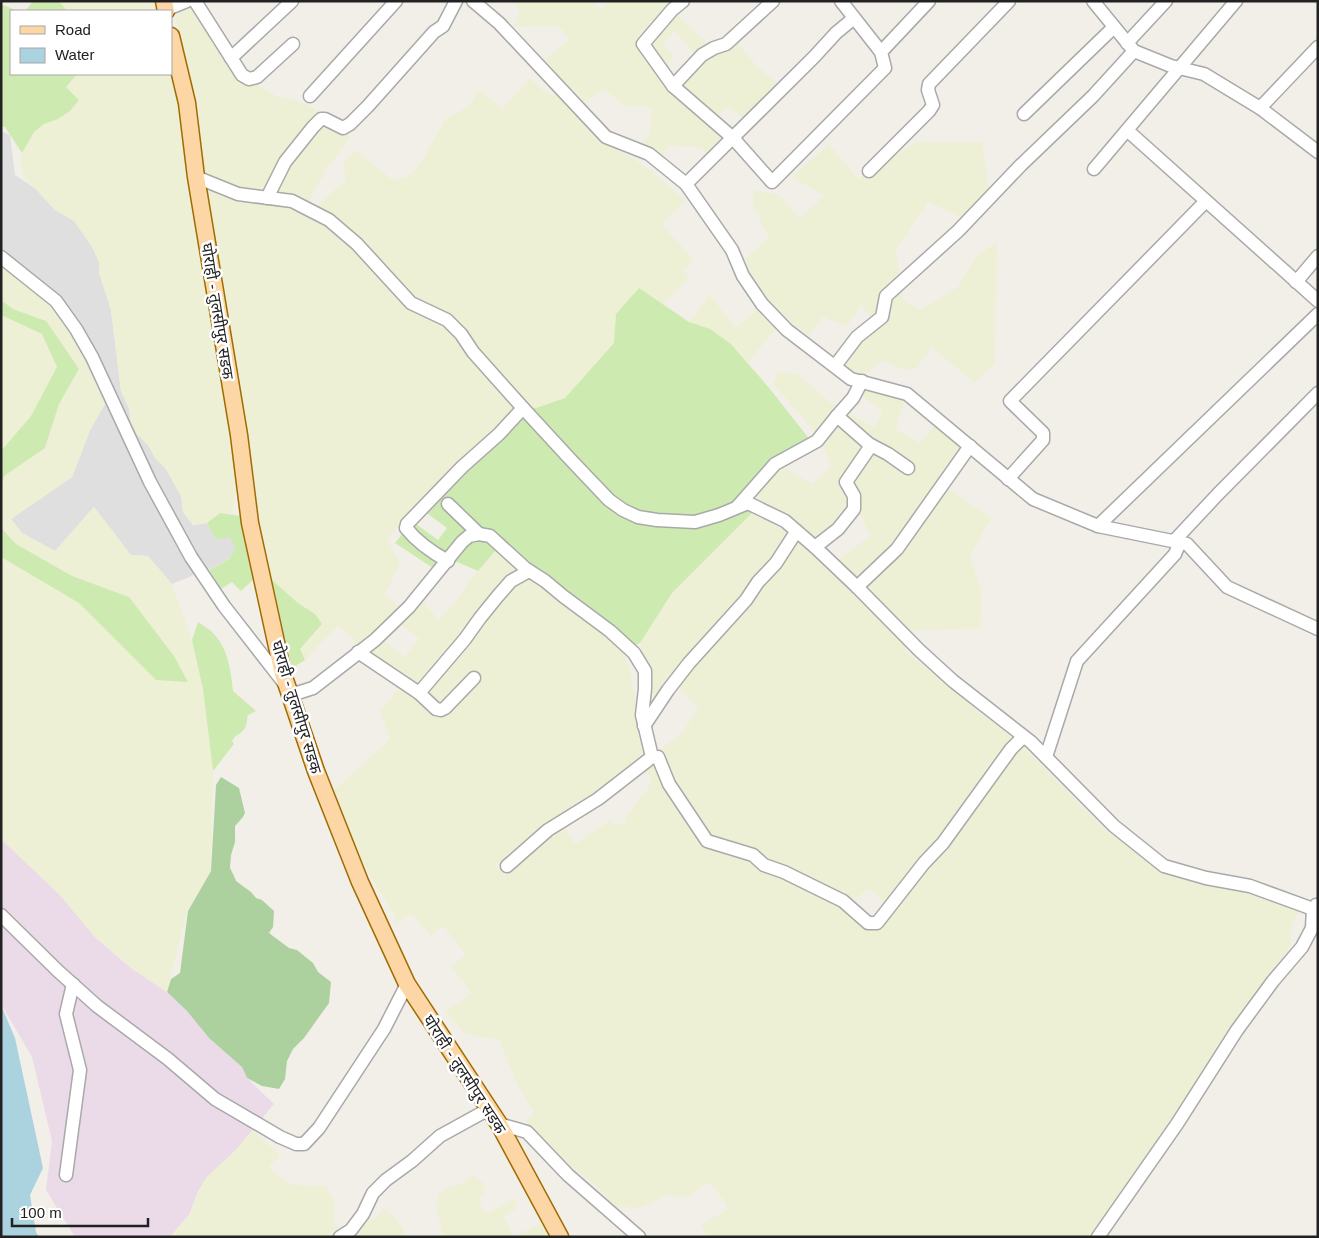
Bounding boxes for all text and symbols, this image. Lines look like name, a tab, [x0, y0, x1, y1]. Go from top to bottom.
legend	[10, 10, 172, 75]
text: Road	[55, 21, 91, 38]
text: Water	[55, 46, 94, 63]
street label: घोराही - तुलसीपुर सडक	[196, 242, 237, 381]
street label: घोराही - तुलसीपुर सडक	[266, 639, 325, 777]
street label: घोराही - तुलसीपुर सडक	[418, 1012, 510, 1138]
scale bar	[12, 1196, 149, 1228]
text: 100 m	[20, 1204, 62, 1221]

